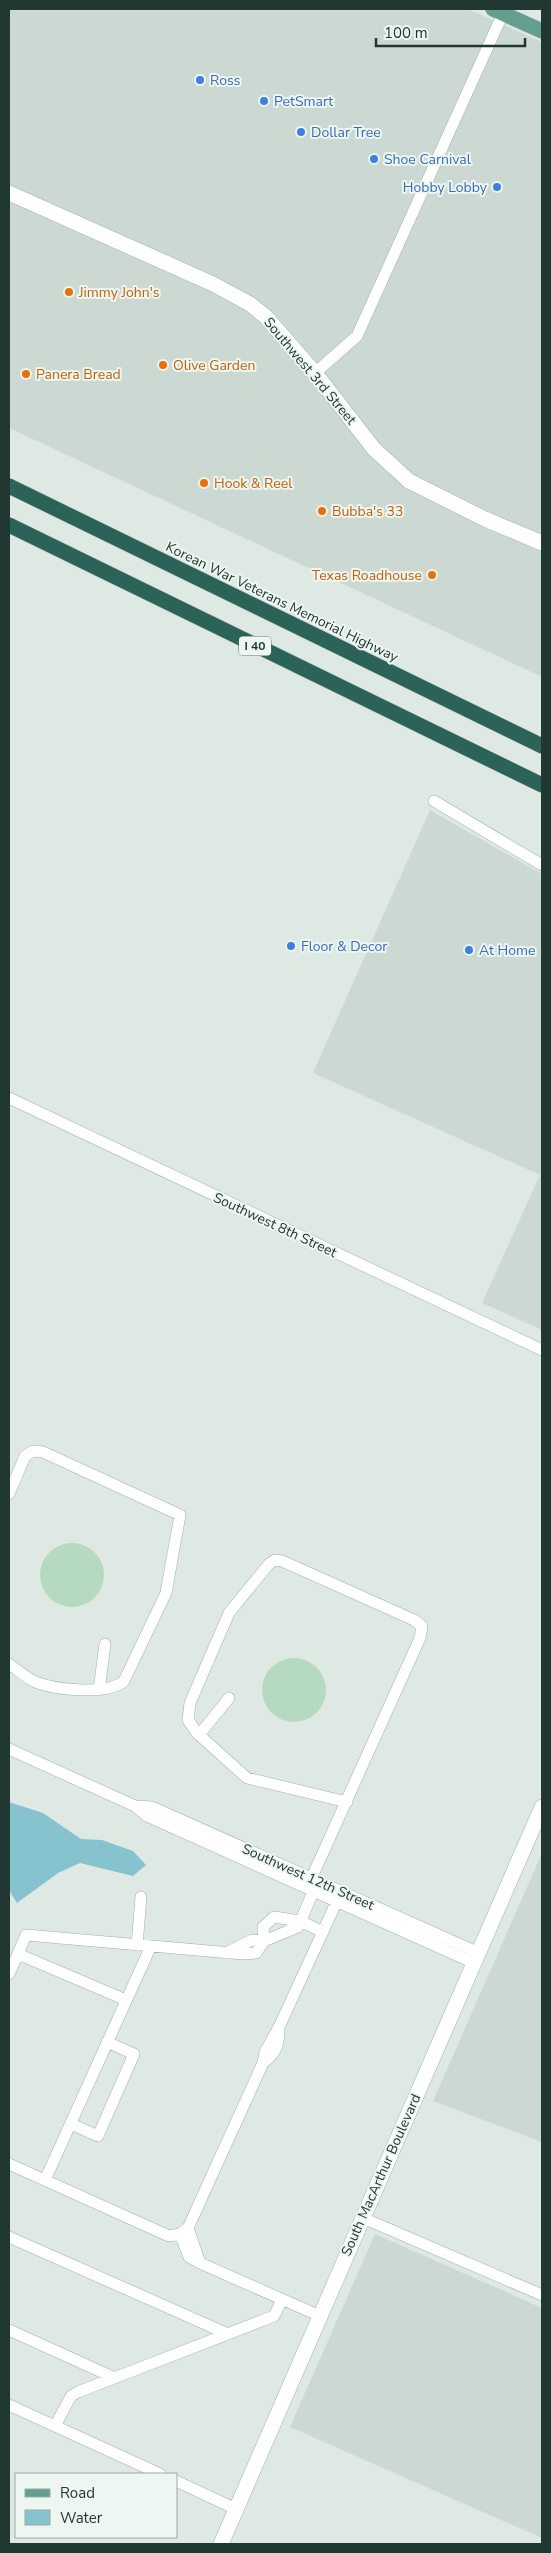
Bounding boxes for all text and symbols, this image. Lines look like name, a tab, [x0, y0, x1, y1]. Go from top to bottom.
scale bar	[376, 15, 525, 47]
text: 100 m	[384, 23, 428, 43]
place label: Ross	[210, 71, 241, 90]
marker: Ross	[194, 74, 206, 86]
place label: PetSmart	[274, 92, 333, 111]
marker: PetSmart	[258, 95, 270, 107]
place label: Dollar Tree	[311, 123, 381, 142]
marker: Dollar Tree	[295, 126, 307, 138]
place label: Shoe Carnival	[384, 150, 472, 169]
marker: Shoe Carnival	[368, 153, 380, 165]
place label: Hobby Lobby	[403, 178, 488, 197]
marker: Hobby Lobby	[491, 181, 503, 193]
place label: Jimmy John's	[78, 283, 160, 302]
marker: Jimmy John's	[63, 286, 75, 298]
street label: Southwest 3rd Street	[259, 313, 361, 429]
place label: Olive Garden	[173, 356, 255, 375]
marker: Olive Garden	[157, 359, 169, 371]
place label: Panera Bread	[36, 365, 121, 384]
marker: Panera Bread	[20, 368, 32, 380]
place label: Hook & Reel	[214, 474, 293, 493]
marker: Hook & Reel	[198, 477, 210, 489]
place label: Bubba's 33	[332, 502, 403, 521]
marker: Bubba's 33	[316, 505, 328, 517]
street label: Korean War Veterans Memorial Highway	[163, 537, 402, 667]
place label: Texas Roadhouse	[312, 566, 422, 585]
marker: Texas Roadhouse	[426, 569, 438, 581]
road number: I 40	[239, 636, 271, 656]
place label: Floor & Decor	[301, 937, 387, 956]
marker: Floor & Decor	[285, 940, 297, 952]
place label: At Home	[479, 941, 535, 960]
marker: At Home	[463, 944, 475, 956]
street label: Southwest 8th Street	[210, 1188, 340, 1262]
street label: Southwest 12th Street	[239, 1839, 377, 1915]
street label: South MacArthur Boulevard	[337, 2091, 425, 2259]
legend	[15, 2473, 178, 2538]
text: Road	[60, 2483, 95, 2503]
text: Water	[60, 2508, 103, 2528]

